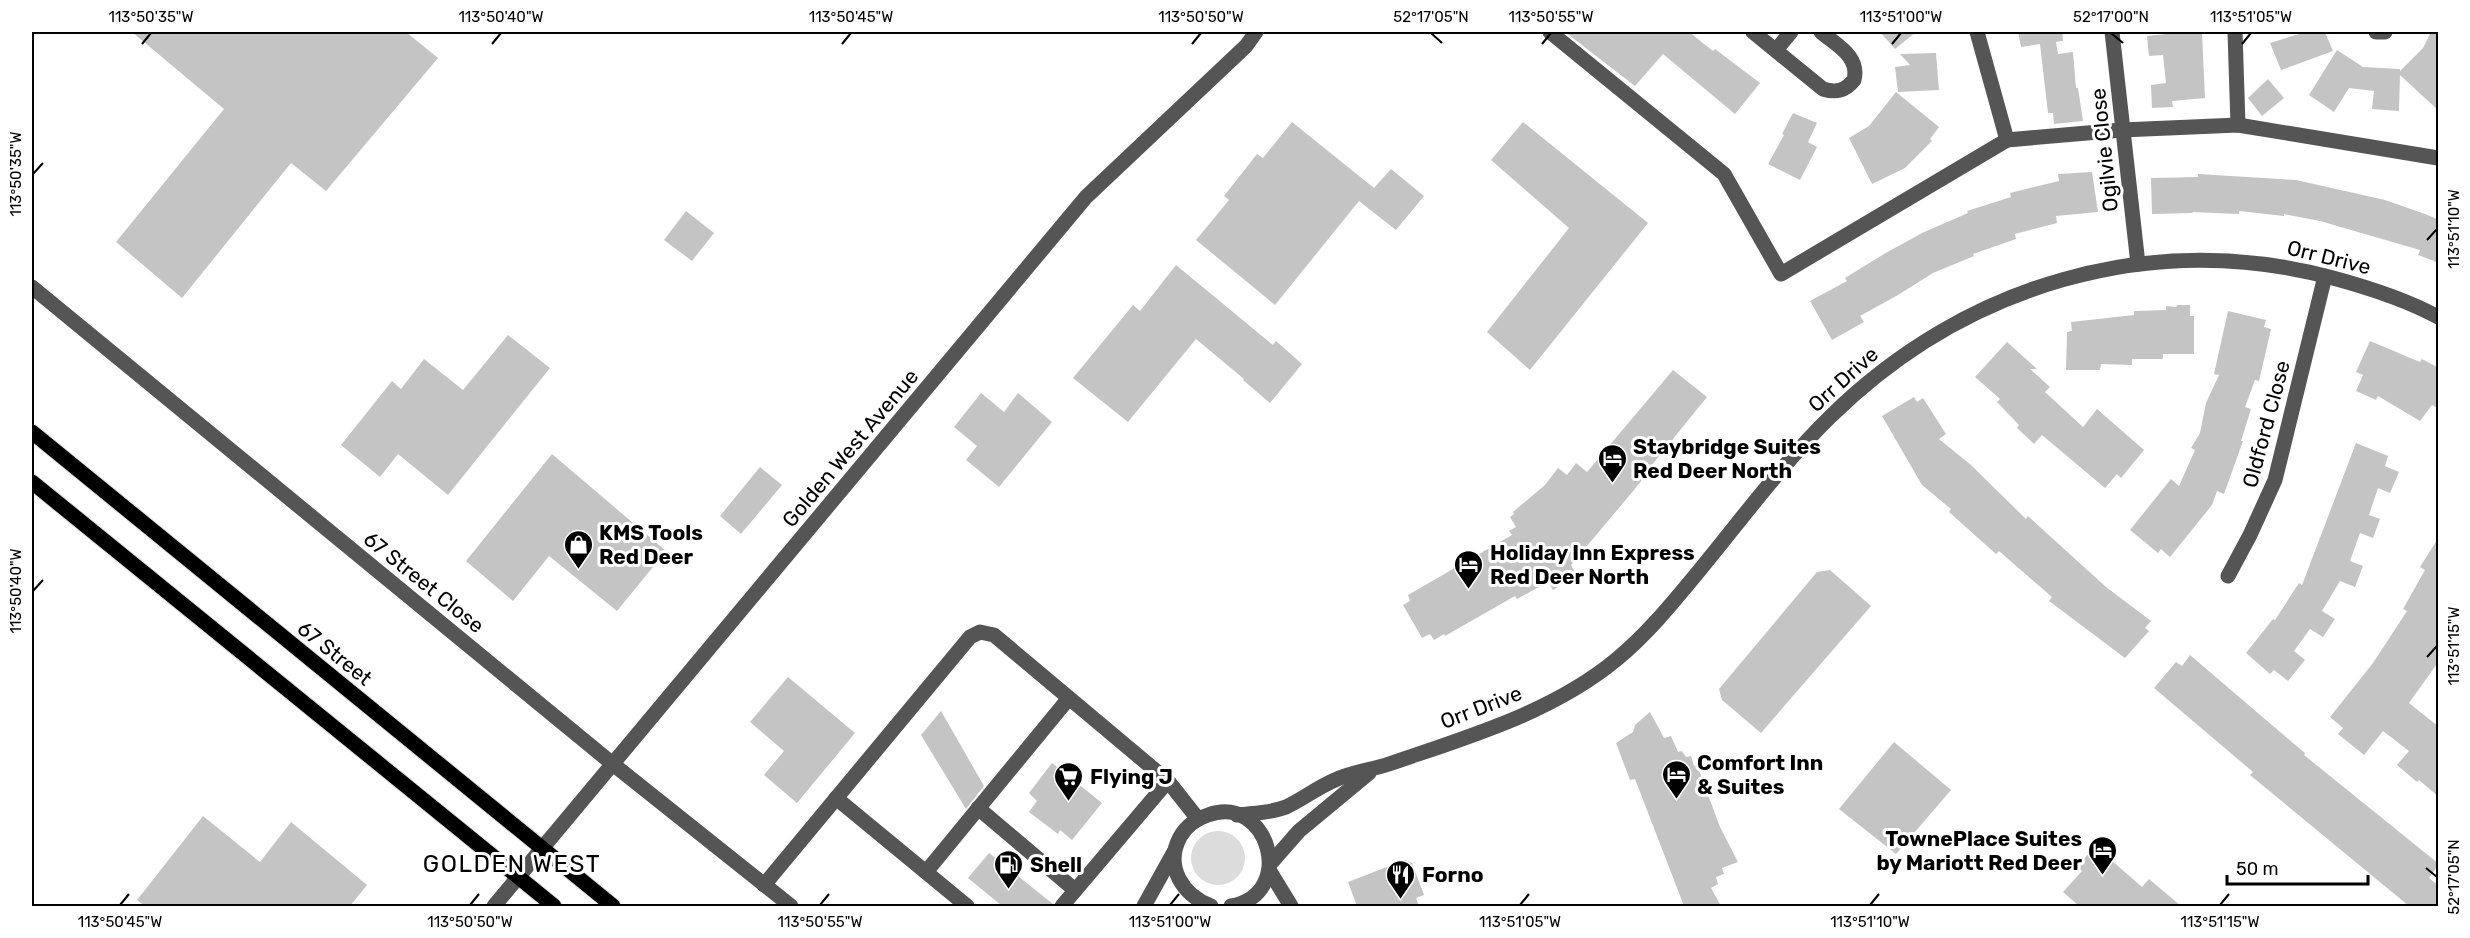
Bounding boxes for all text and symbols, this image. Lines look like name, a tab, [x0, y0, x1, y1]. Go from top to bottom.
text: 113°50'35"W	[109, 8, 193, 26]
text: 113°50'40"W	[458, 8, 544, 26]
text: 113°50'45"W	[809, 8, 893, 26]
text: 113°50'50"W	[1158, 8, 1244, 26]
text: 52°17'05"N	[1393, 8, 1469, 26]
text: 113°50'55"W	[1509, 8, 1593, 26]
text: 113°51'00"W	[1860, 8, 1942, 26]
text: 52°17'00"N	[2073, 8, 2149, 26]
text: 113°51'05"W	[2210, 8, 2292, 26]
street label: Ogilvie Close	[2085, 87, 2123, 213]
text: 113°50'35"W	[7, 132, 25, 216]
text: 113°51'10"W	[2445, 189, 2463, 269]
street label: Orr Drive	[2285, 235, 2373, 279]
street label: Orr Drive	[1803, 341, 1883, 417]
street label: Oldford Close	[2237, 358, 2295, 490]
street label: Golden West Avenue	[777, 364, 923, 532]
place label: Staybridge Suites Red Deer North	[1633, 434, 1821, 483]
hotel icon: Staybridge Suites Red Deer North	[1596, 442, 1628, 484]
place label: KMS Tools Red Deer	[599, 520, 703, 569]
street label: 67 Street Close	[359, 526, 489, 638]
shop icon: KMS Tools Red Deer	[562, 528, 594, 570]
place label: Holiday Inn Express Red Deer North	[1490, 540, 1695, 589]
text: 113°50'40"W	[7, 548, 25, 634]
hotel icon: Holiday Inn Express Red Deer North	[1453, 548, 1485, 590]
text: 113°51'15"W	[2445, 607, 2463, 686]
street label: 67 Street	[293, 615, 377, 691]
street label: Orr Drive	[1437, 680, 1525, 734]
place label: Comfort Inn & Suites	[1697, 750, 1823, 799]
hotel icon: Comfort Inn & Suites	[1660, 758, 1692, 800]
supermarket icon: Flying J	[1053, 760, 1085, 802]
place label: Flying J	[1090, 764, 1173, 789]
place label: TownePlace Suites by Mariott Red Deer	[1876, 826, 2082, 875]
hotel icon: TownePlace Suites by Mariott Red Deer	[2087, 834, 2119, 876]
text: 52°17'05"N	[2445, 839, 2463, 915]
fuel station icon: Shell	[993, 848, 1025, 890]
scale bar	[2227, 848, 2368, 886]
district label: GOLDEN WEST	[423, 850, 601, 878]
place label: Shell	[1030, 852, 1082, 877]
restaurant icon: Forno	[1385, 858, 1417, 900]
text: 50 m	[2236, 858, 2279, 880]
place label: Forno	[1422, 862, 1483, 887]
text: 113°50'45"W	[78, 913, 162, 931]
text: 113°50'50"W	[427, 913, 513, 931]
text: 113°50'55"W	[778, 913, 862, 931]
text: 113°51'00"W	[1129, 913, 1211, 931]
text: 113°51'05"W	[1479, 913, 1561, 931]
text: 113°51'10"W	[1830, 913, 1910, 931]
text: 113°51'15"W	[2181, 913, 2260, 931]

